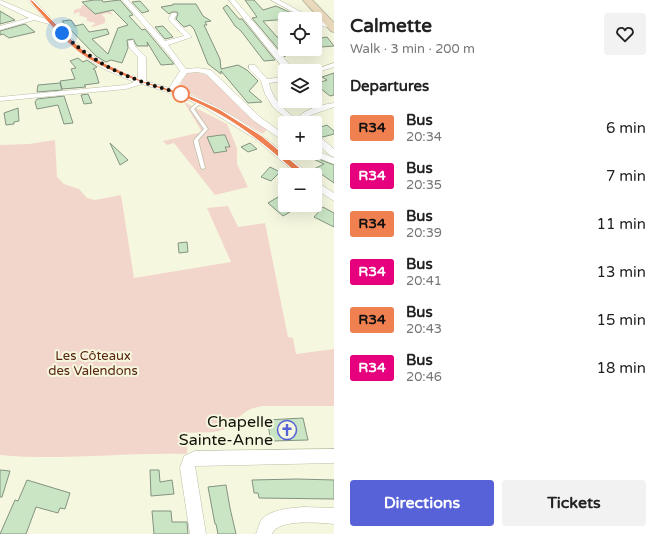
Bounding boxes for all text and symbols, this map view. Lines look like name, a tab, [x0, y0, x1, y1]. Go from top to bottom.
map controls	[278, 12, 322, 212]
button: locate	[278, 12, 322, 56]
button: heart	[604, 13, 646, 55]
text: Calmette	[350, 15, 432, 37]
your location	[52, 23, 72, 43]
text: Walk · 3 min · 200 m	[350, 41, 475, 57]
button: layers	[278, 64, 322, 108]
text: Departures	[350, 77, 429, 95]
unlabelled marker	[172, 85, 190, 103]
text: Bus	[406, 111, 433, 129]
button: +	[278, 116, 322, 160]
text: R34	[358, 119, 386, 136]
text: 6 min	[606, 119, 646, 137]
text: 20:34	[406, 129, 442, 145]
text: Bus	[406, 159, 433, 177]
text: R34	[358, 167, 386, 184]
text: 7 min	[606, 167, 646, 185]
button: −	[278, 168, 322, 212]
text: 20:35	[406, 177, 442, 193]
text: Bus	[406, 207, 433, 225]
text: R34	[358, 215, 386, 232]
text: 11 min	[597, 215, 646, 233]
text: 20:39	[406, 225, 442, 241]
text: Bus	[406, 255, 433, 273]
text: R34	[358, 263, 386, 280]
text: 13 min	[597, 263, 646, 281]
text: 20:41	[406, 273, 442, 289]
text: Bus	[406, 303, 433, 321]
text: R34	[358, 311, 386, 328]
text: 15 min	[597, 311, 646, 329]
text: 20:43	[406, 321, 442, 337]
park label: Les Côteaux des Valendons	[48, 348, 138, 379]
text: Bus	[406, 351, 433, 369]
text: R34	[358, 359, 386, 376]
text: 18 min	[597, 359, 646, 377]
text: 20:46	[406, 369, 442, 385]
place label: Chapelle Sainte-Anne	[179, 412, 273, 450]
church icon: Chapelle Sainte-Anne	[276, 419, 298, 441]
button: Directions	[350, 480, 494, 526]
button: Tickets	[502, 480, 646, 526]

